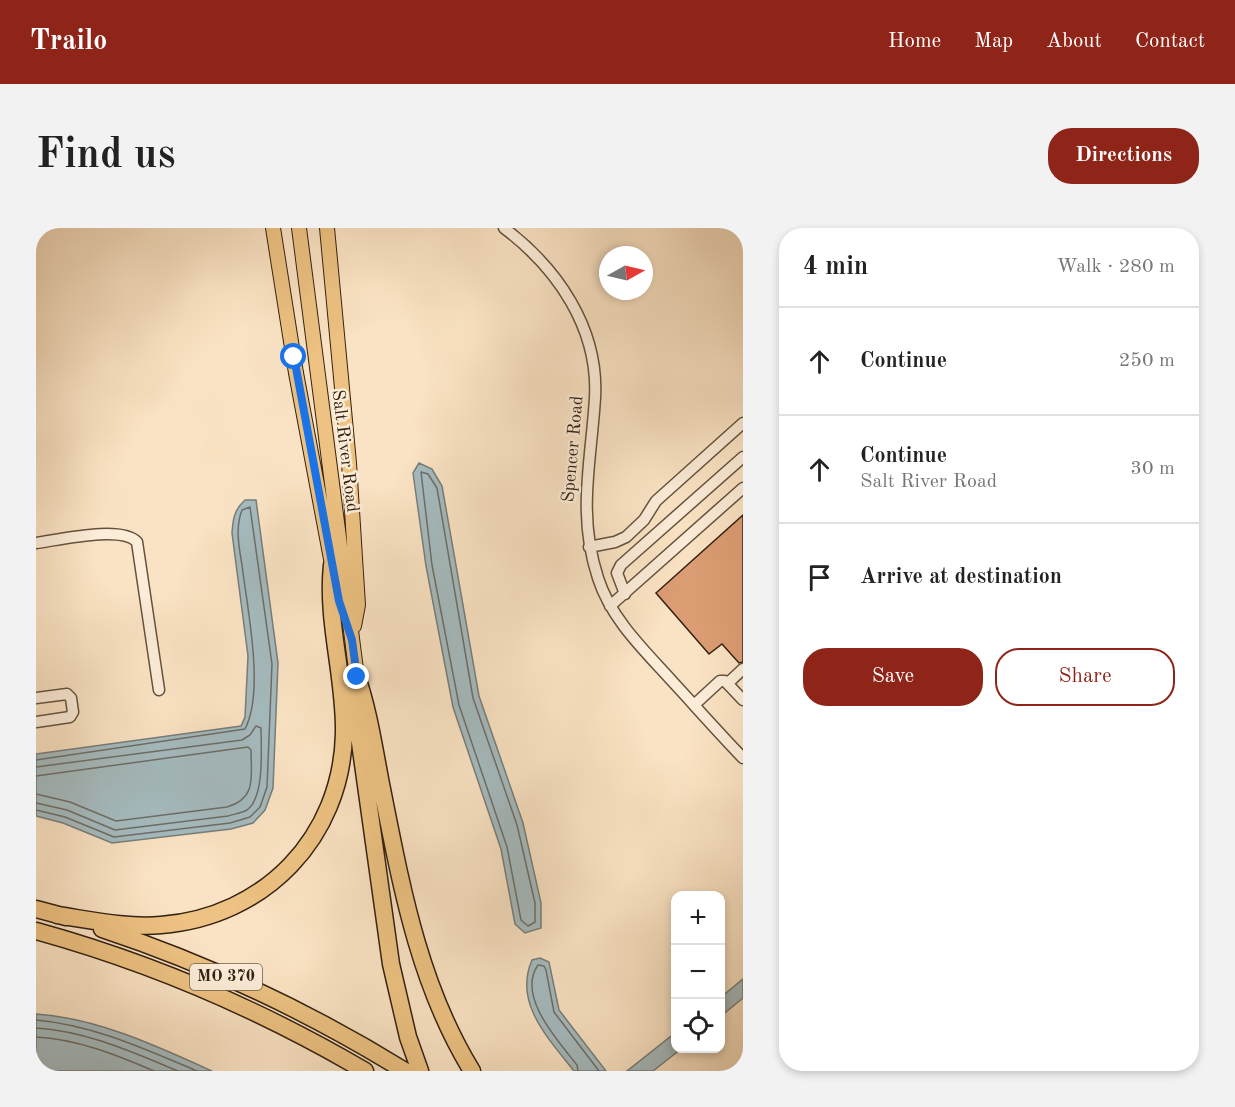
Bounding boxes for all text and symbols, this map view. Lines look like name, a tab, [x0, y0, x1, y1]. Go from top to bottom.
text: Trailo	[30, 28, 107, 56]
text: Home	[888, 31, 941, 52]
text: Map	[974, 31, 1013, 52]
text: About	[1046, 31, 1102, 52]
text: Contact	[1135, 31, 1205, 52]
button: Directions	[1048, 128, 1199, 184]
text: Find us	[36, 135, 175, 177]
north arrow	[599, 246, 653, 300]
text: 4 min	[803, 254, 868, 280]
text: Walk · 280 m	[1056, 257, 1175, 277]
route start	[280, 343, 306, 369]
icon: ahead	[803, 345, 836, 378]
text: Continue	[860, 350, 947, 372]
text: 250 m	[1119, 351, 1175, 371]
street label: Salt River Road	[329, 389, 361, 513]
street label: Spencer Road	[559, 395, 587, 503]
text: Continue	[860, 445, 947, 467]
icon: ahead	[803, 453, 836, 486]
text: 30 m	[1130, 459, 1175, 479]
text: Salt River Road	[860, 472, 997, 492]
icon: arrive	[803, 561, 836, 594]
text: Arrive at destination	[860, 566, 1062, 588]
button: Save	[803, 648, 983, 706]
button: Share	[995, 648, 1175, 706]
route end	[343, 663, 369, 689]
map controls	[671, 891, 725, 1053]
button: +	[671, 891, 725, 945]
button: −	[671, 945, 725, 999]
road number: MO 370	[190, 964, 262, 990]
button: locate	[671, 999, 725, 1053]

